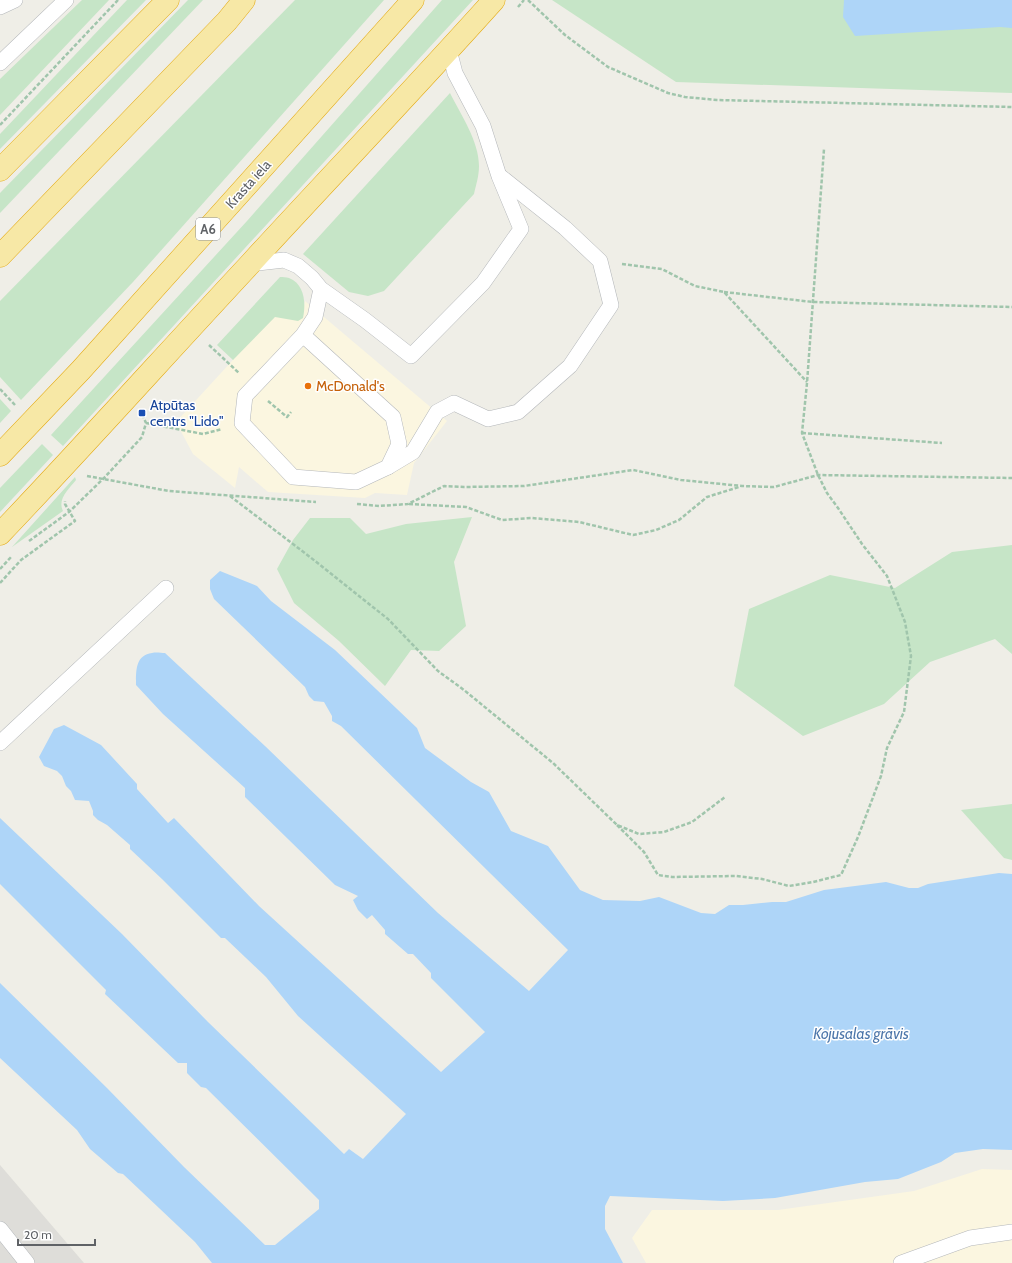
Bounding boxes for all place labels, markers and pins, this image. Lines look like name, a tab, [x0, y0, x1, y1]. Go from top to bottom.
place label: McDonald's	[316, 377, 385, 395]
marker: McDonald's	[303, 381, 313, 391]
place label: Atpūtas centrs "Lido"	[150, 396, 223, 430]
marker: Atpūtas centrs "Lido"	[137, 408, 147, 418]

